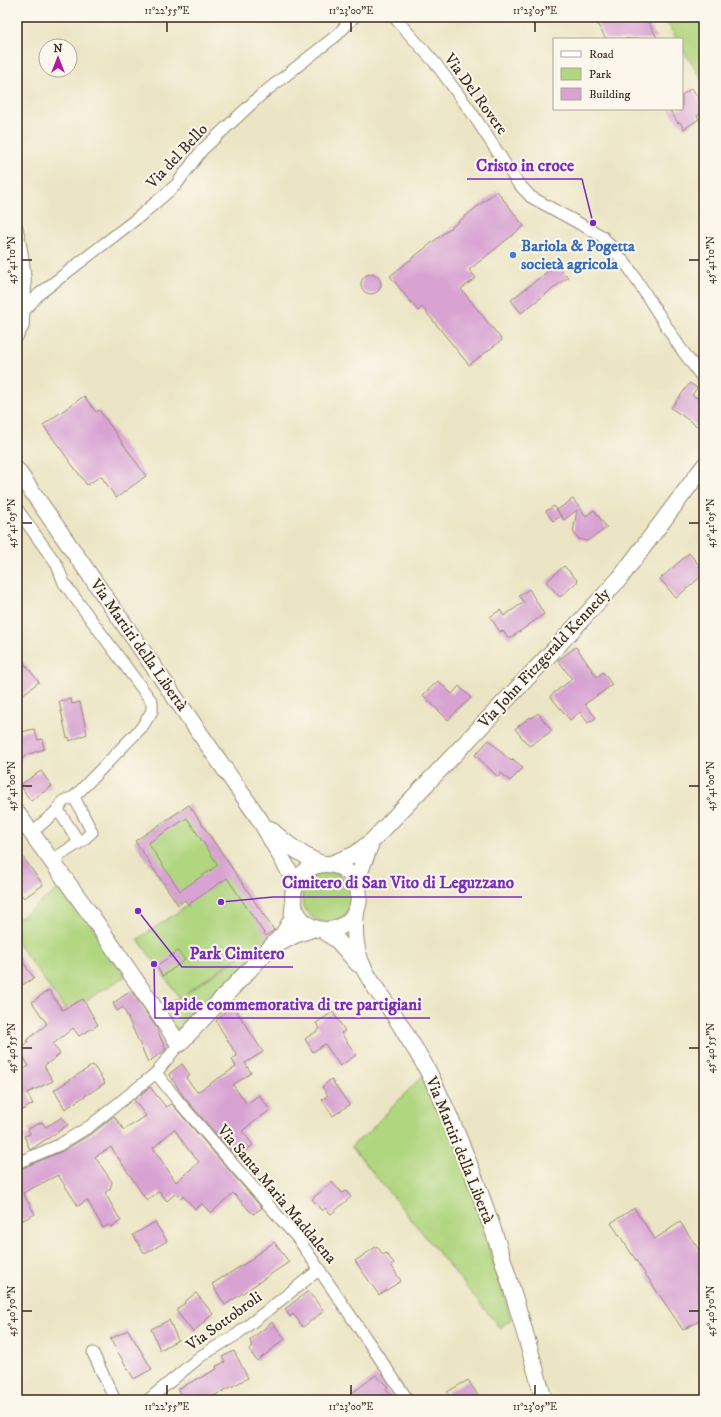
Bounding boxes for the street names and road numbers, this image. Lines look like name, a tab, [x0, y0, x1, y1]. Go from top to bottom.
street label: Via Del Rovere	[439, 49, 512, 139]
street label: Via del Bello	[141, 119, 212, 193]
street label: Via Martiri della Libertà	[85, 574, 192, 715]
street label: Via John Fitzgerald Kennedy	[473, 584, 614, 733]
street label: Via Martiri della Libertà	[421, 1073, 499, 1227]
street label: Via Santa Maria Maddalena	[212, 1120, 341, 1268]
street label: Via Sottobroli	[181, 1287, 266, 1356]

